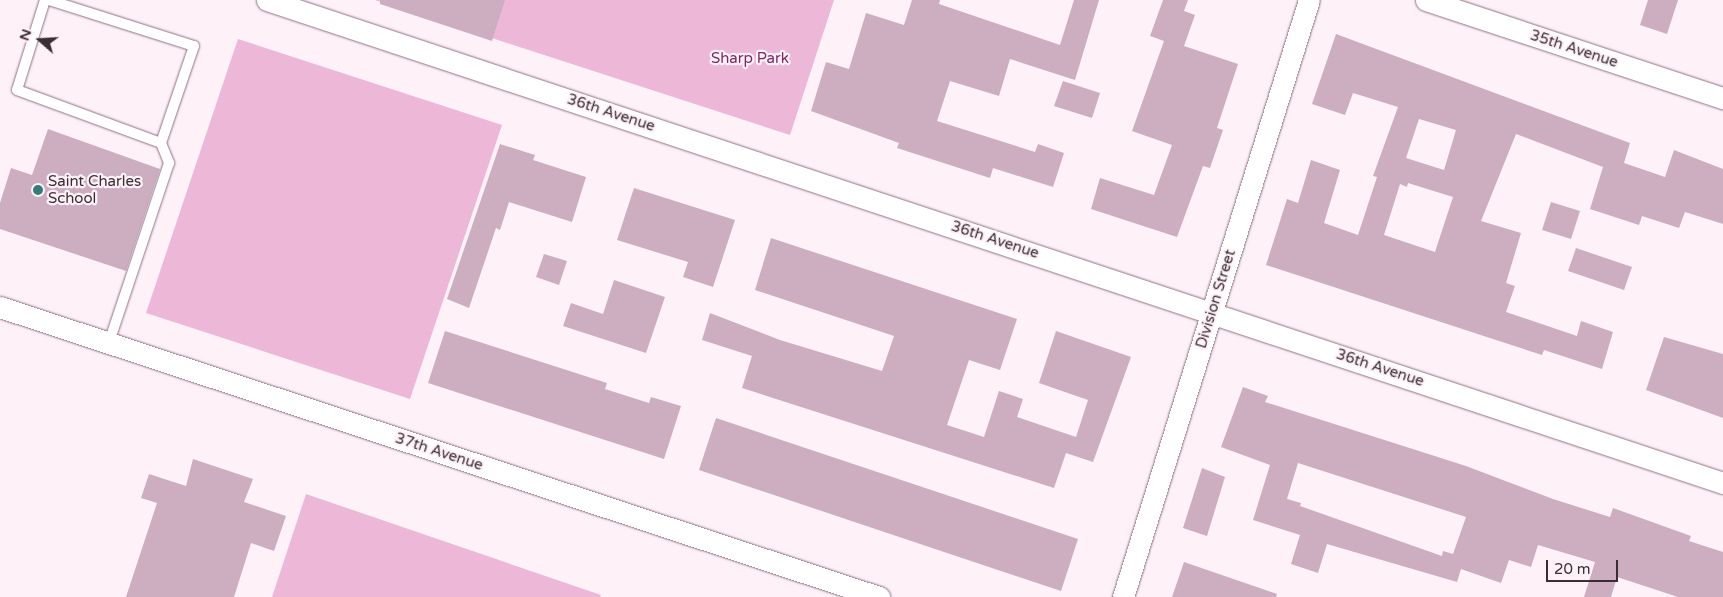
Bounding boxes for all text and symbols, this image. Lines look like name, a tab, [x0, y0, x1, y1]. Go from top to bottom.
north arrow	[15, 15, 65, 65]
street label: 35th Avenue	[1528, 26, 1620, 72]
text: N	[15, 27, 35, 43]
park label: Sharp Park	[711, 50, 789, 68]
street label: 36th Avenue	[565, 90, 657, 136]
place label: Saint Charles School	[48, 172, 141, 207]
marker: Saint Charles School	[32, 184, 44, 196]
street label: 36th Avenue	[949, 217, 1041, 263]
street label: Division Street	[1192, 247, 1240, 351]
street label: 36th Avenue	[1334, 345, 1426, 391]
street label: 37th Avenue	[393, 429, 485, 475]
scale bar	[1548, 550, 1620, 582]
text: 20 m	[1554, 560, 1591, 578]

